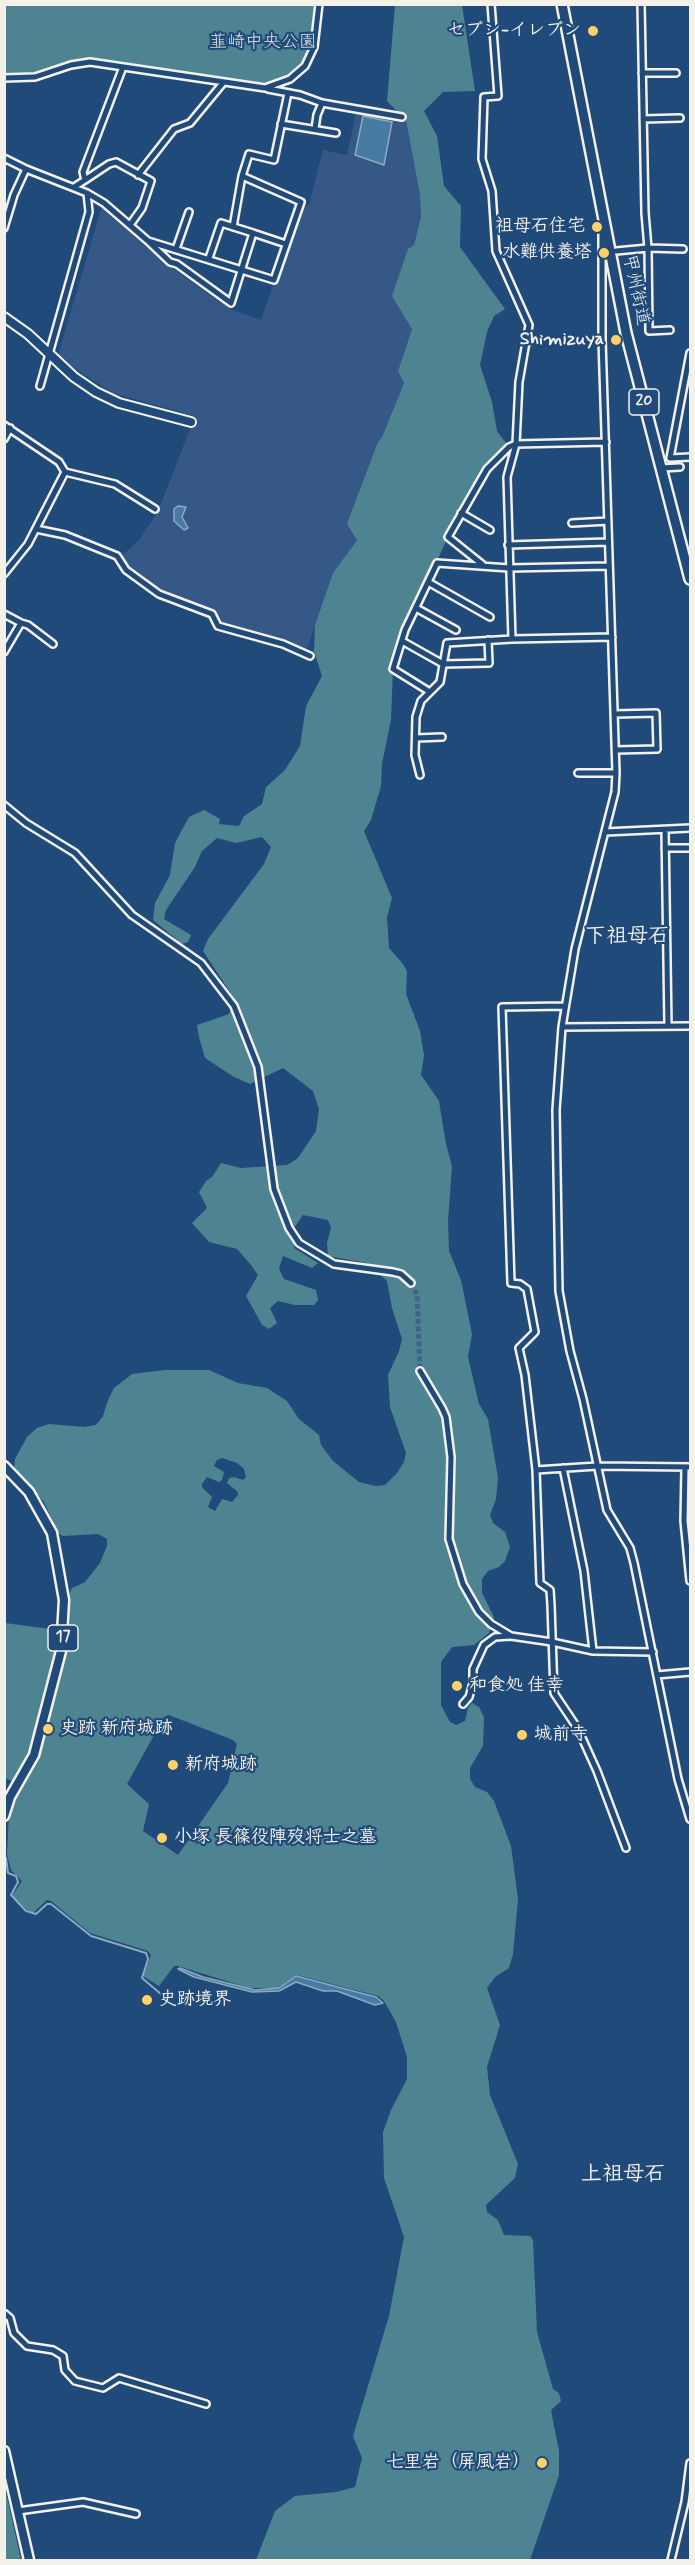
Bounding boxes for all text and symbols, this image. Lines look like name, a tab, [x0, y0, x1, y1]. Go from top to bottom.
place label: セブン-イレブン	[447, 20, 581, 42]
marker: セブン-イレブン	[586, 24, 600, 38]
park label: 韮崎中央公園	[209, 32, 317, 54]
place label: 祖母石住宅	[495, 216, 585, 238]
marker: 祖母石住宅	[590, 220, 604, 234]
place label: 水難供養塔	[502, 242, 592, 264]
marker: 水難供養塔	[597, 246, 611, 260]
street label: 甲州街道	[617, 253, 653, 327]
place label: Shimizuya	[520, 329, 604, 351]
marker: Shimizuya	[609, 333, 623, 347]
road number: 20	[629, 389, 659, 415]
district label: 下祖母石	[585, 925, 669, 951]
road number: 17	[48, 1625, 78, 1651]
place label: 和食処 佳幸	[469, 1675, 564, 1697]
marker: 和食処 佳幸	[450, 1679, 464, 1693]
place label: 史跡 新府城跡	[60, 1718, 173, 1740]
marker: 史跡 新府城跡	[41, 1722, 55, 1736]
place label: 城前寺	[534, 1724, 588, 1746]
marker: 城前寺	[515, 1728, 529, 1742]
place label: 新府城跡	[185, 1754, 257, 1776]
marker: 新府城跡	[166, 1758, 180, 1772]
place label: 小塚 長篠役陣歿将士之墓	[174, 1827, 377, 1849]
marker: 小塚 長篠役陣歿将士之墓	[155, 1831, 169, 1845]
place label: 史跡境界	[159, 1989, 231, 2011]
marker: 史跡境界	[140, 1993, 154, 2007]
district label: 上祖母石	[581, 2163, 665, 2189]
place label: 七里岩（屏風岩）	[386, 2452, 530, 2474]
marker: 七里岩（屏風岩）	[535, 2456, 549, 2470]

